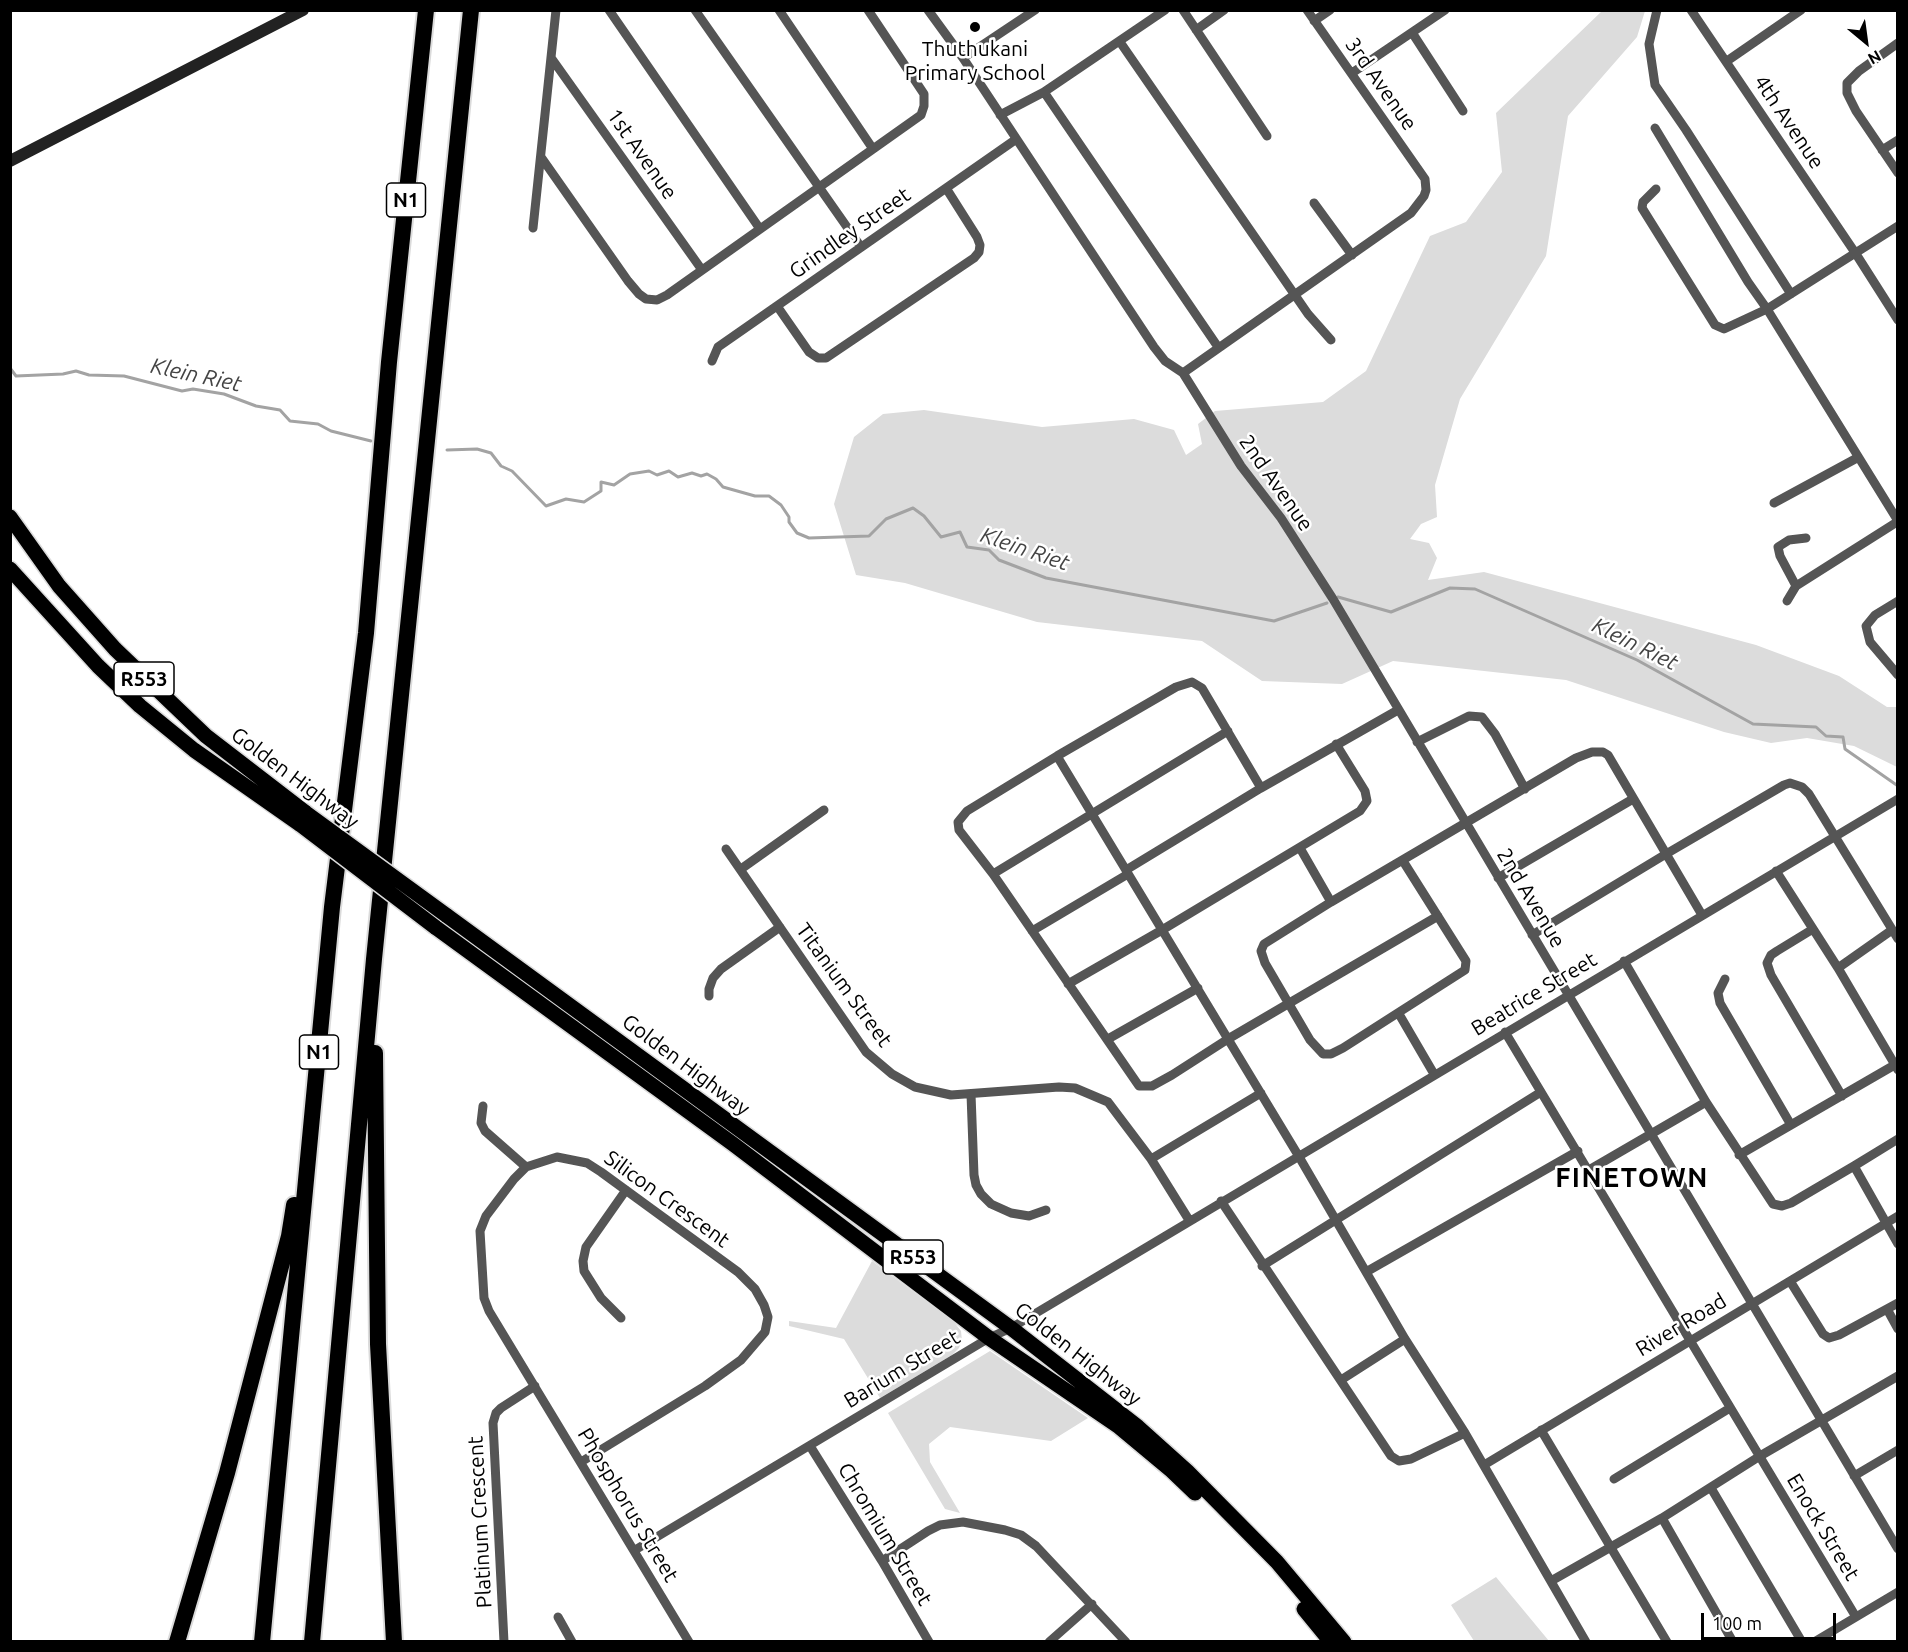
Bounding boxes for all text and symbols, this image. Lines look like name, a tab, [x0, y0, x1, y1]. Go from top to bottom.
north arrow	[1836, 12, 1896, 72]
marker: Thuthukani Primary School	[968, 20, 982, 34]
street label: 3rd Avenue	[1340, 33, 1422, 135]
place label: Thuthukani Primary School	[905, 36, 1045, 86]
text: N	[1865, 47, 1884, 69]
street label: 4th Avenue	[1748, 70, 1830, 174]
street label: 1st Avenue	[602, 104, 682, 204]
street label: Grindley Street	[785, 182, 915, 284]
road number: N1	[386, 183, 426, 217]
water label: Klein Riet	[148, 353, 244, 397]
street label: 2nd Avenue	[1234, 430, 1318, 536]
water label: Klein Riet	[977, 522, 1073, 576]
water label: Klein Riet	[1588, 612, 1682, 676]
road number: R553	[114, 662, 174, 696]
street label: Golden Highway	[226, 722, 364, 834]
street label: 2nd Avenue	[1491, 844, 1571, 952]
street label: Titanium Street	[791, 918, 897, 1052]
street label: Beatrice Street	[1467, 947, 1601, 1041]
street label: Golden Highway	[617, 1009, 755, 1121]
road number: N1	[300, 1035, 338, 1069]
street label: Silicon Crescent	[600, 1145, 734, 1253]
district label: FINETOWN	[1555, 1162, 1709, 1194]
road number: R553	[883, 1240, 943, 1274]
street label: River Road	[1631, 1288, 1731, 1362]
street label: Golden Highway	[1010, 1297, 1146, 1411]
street label: Barium Street	[839, 1325, 965, 1413]
street label: Phosphorus Street	[572, 1424, 684, 1586]
street label: Platinum Crescent	[463, 1435, 497, 1609]
street label: Chromium Street	[833, 1458, 937, 1610]
street label: Enock Street	[1781, 1469, 1865, 1585]
scale bar	[1704, 1601, 1839, 1639]
text: 100 m	[1712, 1613, 1762, 1633]

